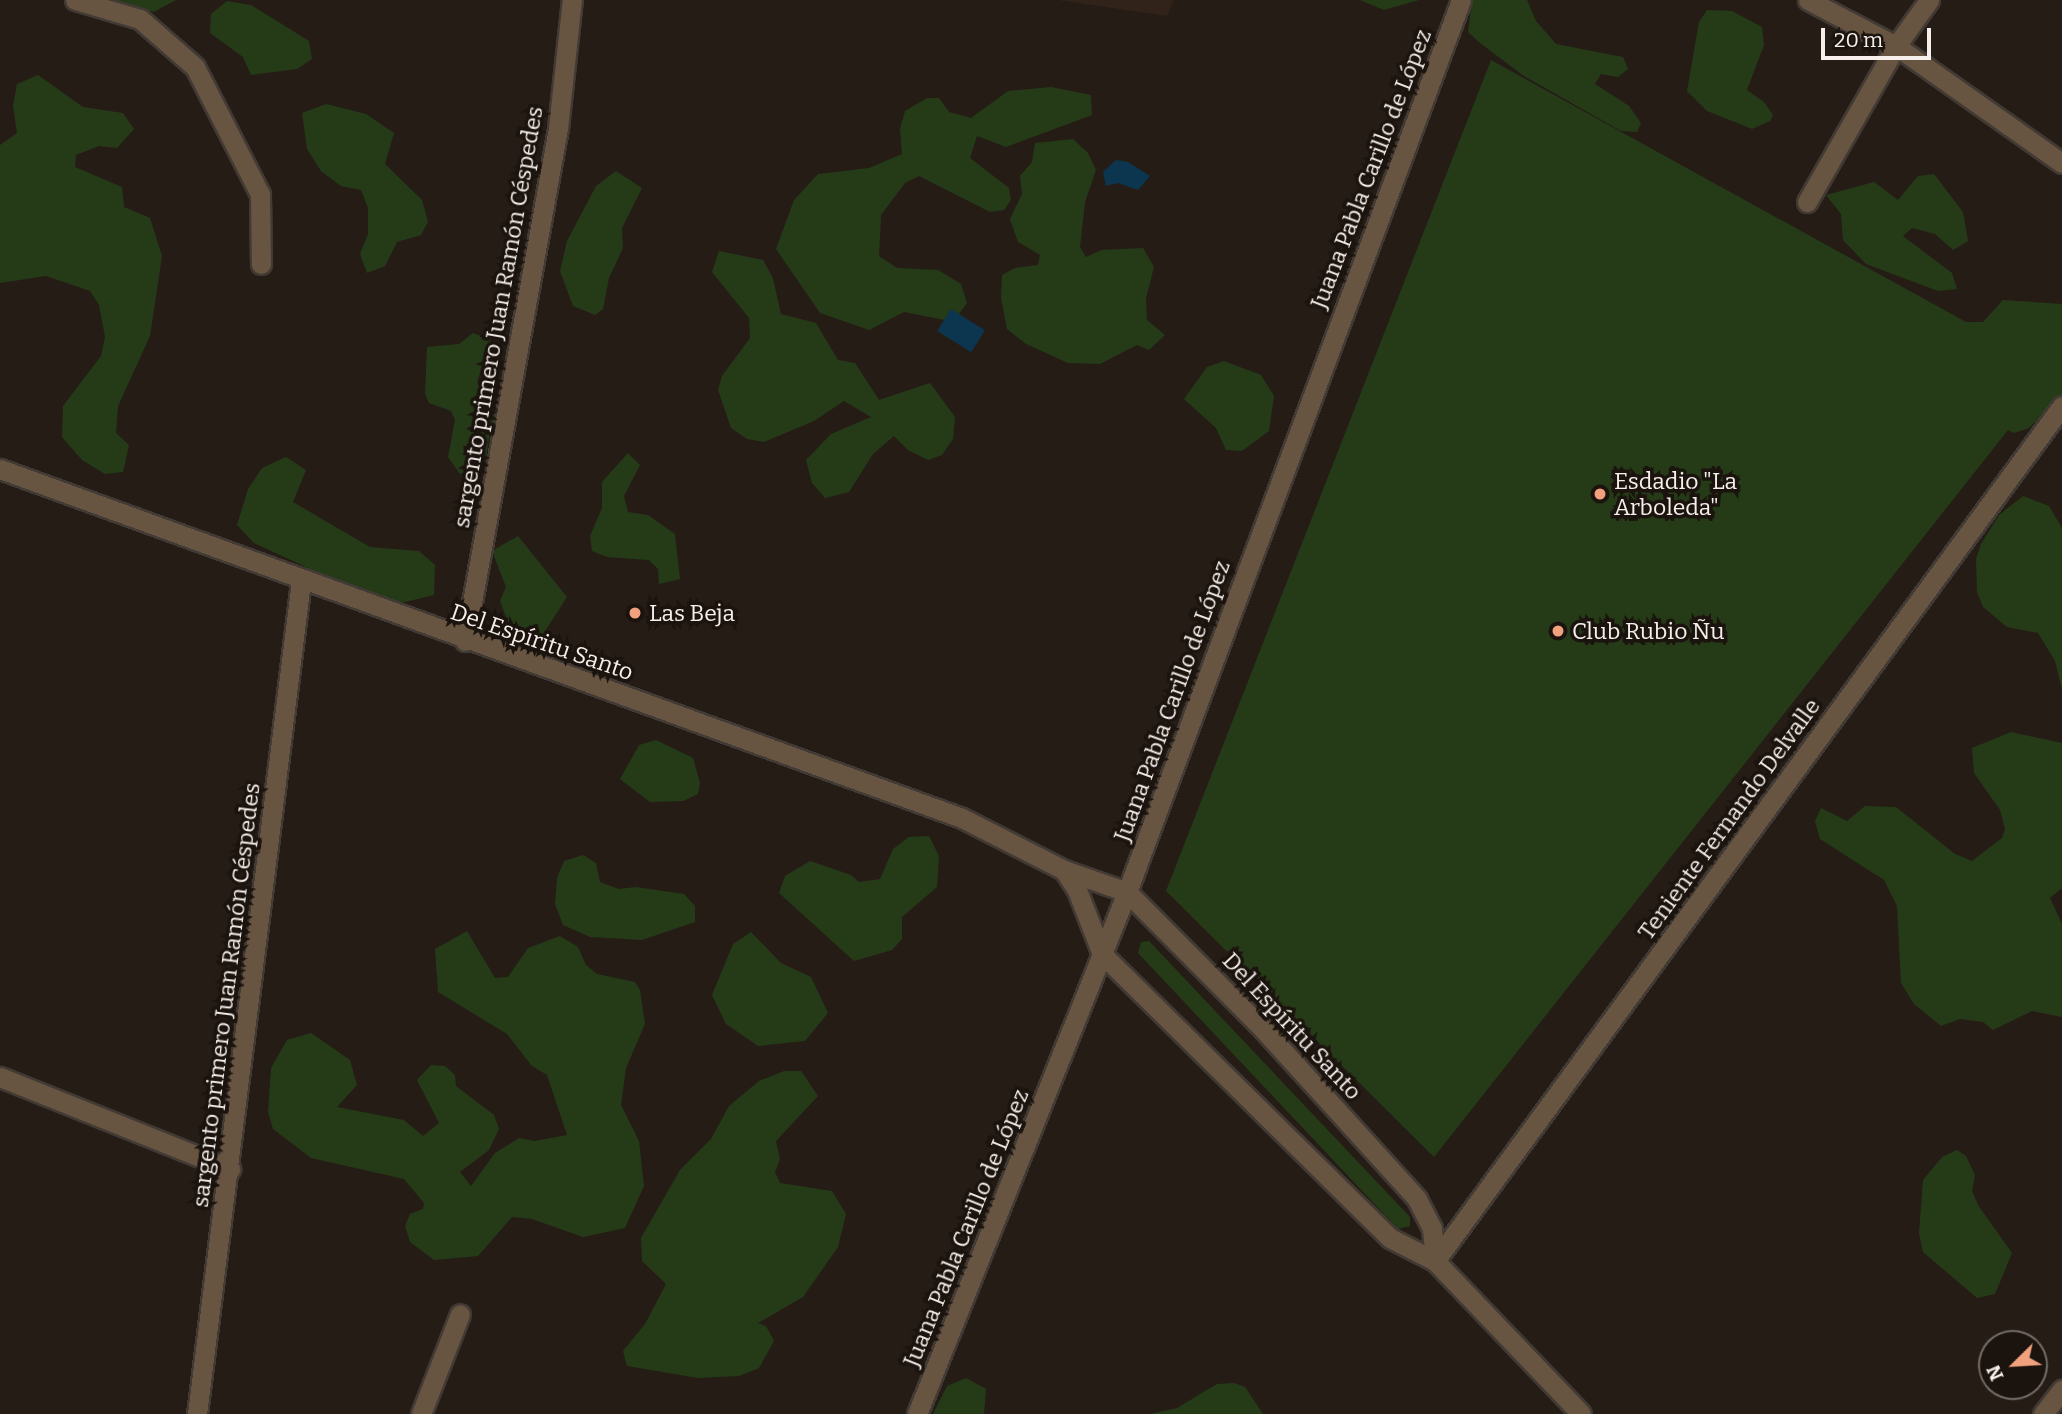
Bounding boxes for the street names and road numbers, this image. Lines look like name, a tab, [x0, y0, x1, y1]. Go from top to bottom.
street label: Juana Pabla Carillo de López	[1305, 25, 1437, 313]
street label: sargento primero Juan Ramón Céspedes	[447, 104, 549, 530]
street label: Juana Pabla Carillo de López	[1108, 557, 1236, 845]
street label: Del Espíritu Santo	[447, 598, 637, 686]
street label: Teniente Fernando Delvalle	[1632, 693, 1826, 945]
street label: sargento primero Juan Ramón Céspedes	[186, 781, 266, 1209]
street label: Del Espíritu Santo	[1217, 947, 1367, 1105]
street label: Juana Pabla Carillo de López	[898, 1085, 1034, 1371]

